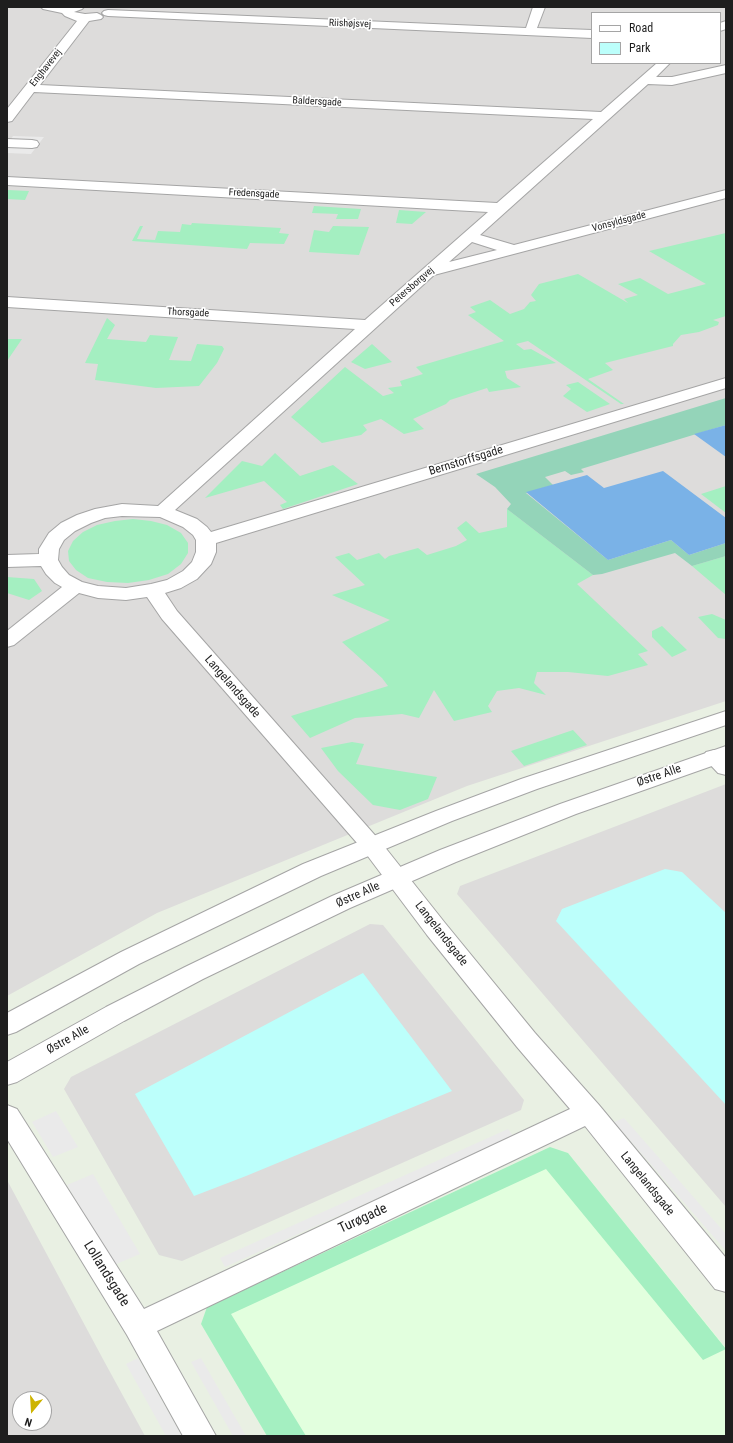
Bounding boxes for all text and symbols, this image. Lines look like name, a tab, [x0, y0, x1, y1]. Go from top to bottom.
legend	[591, 12, 721, 64]
street label: Riishøjsvej	[329, 17, 371, 31]
text: Road	[629, 21, 653, 35]
text: Park	[629, 41, 650, 55]
street label: Enghavevej	[28, 47, 64, 89]
street label: Baldersgade	[292, 95, 342, 109]
street label: Fredensgade	[228, 187, 280, 201]
street label: Vonsyldsgade	[591, 209, 647, 235]
street label: Petersborgvej	[388, 265, 436, 309]
street label: Thorsgade	[167, 306, 209, 320]
street label: Bernstorffsgade	[427, 443, 505, 479]
street label: Langelandsgade	[201, 653, 263, 721]
street label: Østre Alle	[635, 762, 683, 790]
street label: Østre Alle	[334, 879, 382, 911]
street label: Langelandsgade	[411, 899, 471, 969]
street label: Østre Alle	[44, 1023, 92, 1057]
street label: Langelandsgade	[617, 1149, 677, 1219]
street label: Turøgade	[336, 1200, 390, 1238]
street label: Lollandsgade	[79, 1238, 133, 1310]
north arrow	[12, 1391, 52, 1431]
text: N	[23, 1415, 34, 1429]

